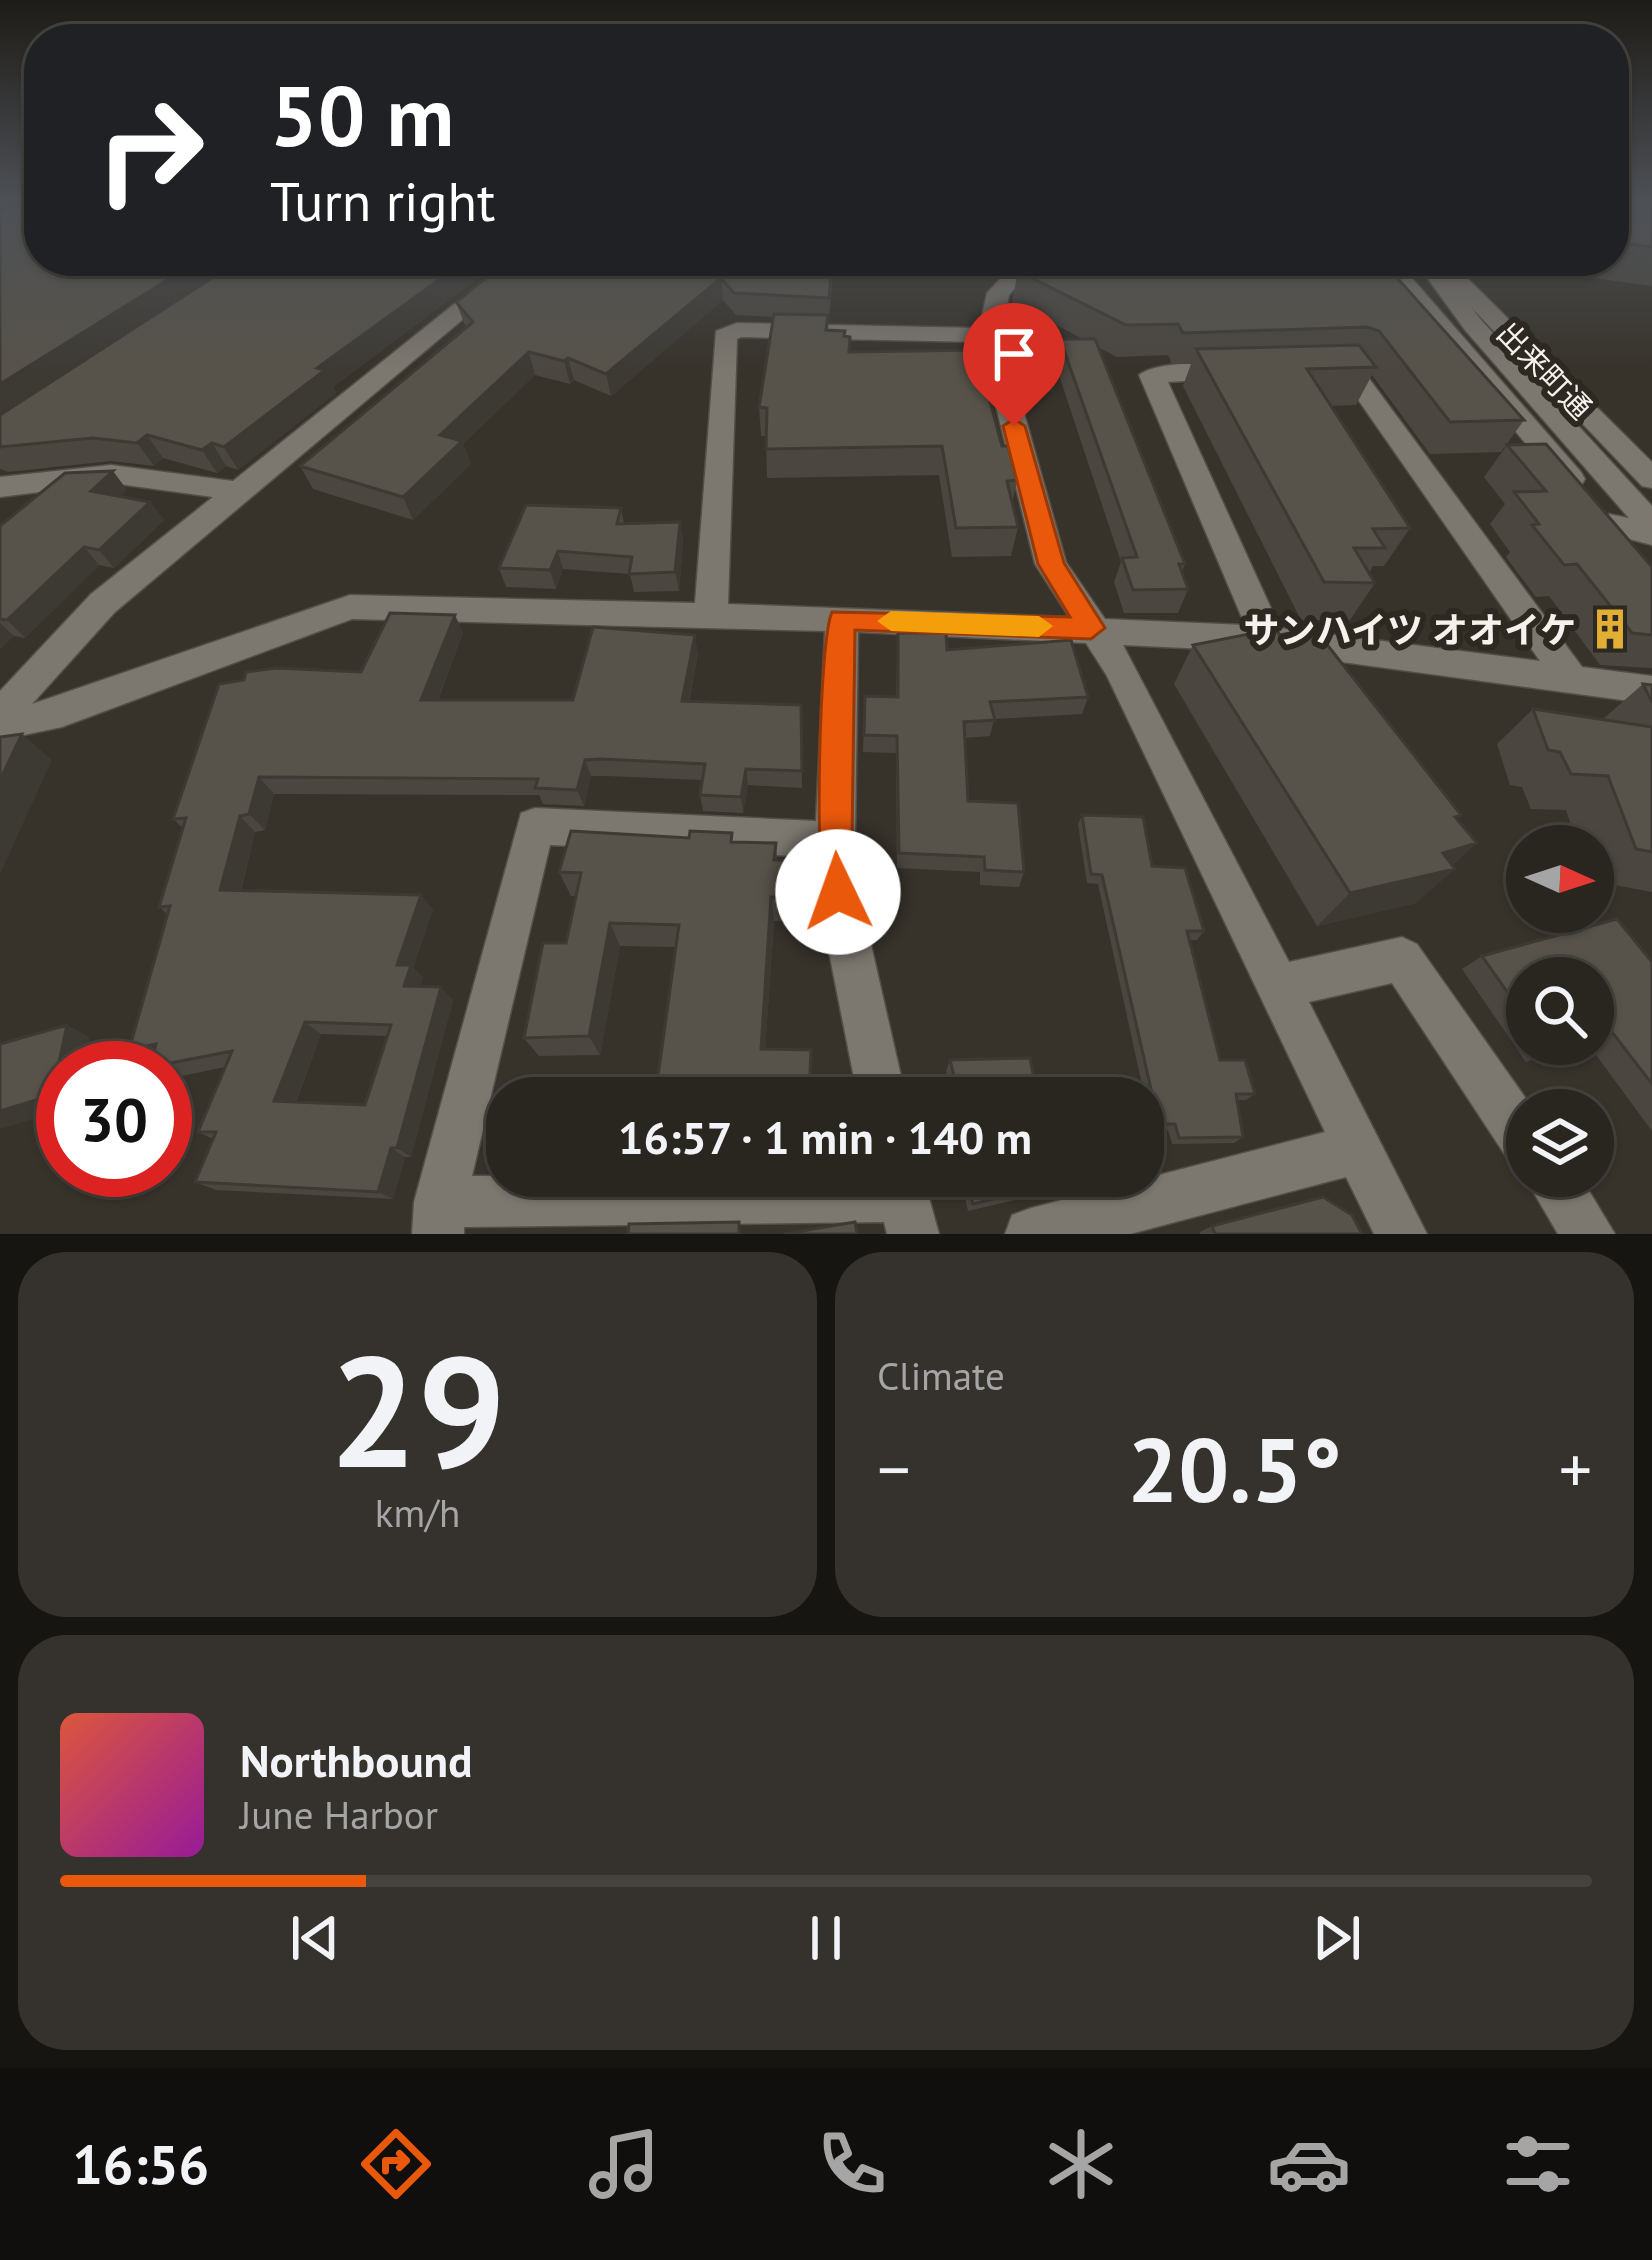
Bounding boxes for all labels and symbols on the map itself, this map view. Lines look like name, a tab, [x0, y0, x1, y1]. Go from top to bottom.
pin	[963, 303, 1065, 426]
street label: 出来町通	[1489, 313, 1601, 427]
place label: サンハイツ オオイケ	[1244, 606, 1576, 653]
building icon: サンハイツ オオイケ	[1587, 606, 1633, 652]
north arrow	[1506, 825, 1614, 933]
position arrow	[775, 829, 901, 955]
speed limit sign: 30	[36, 1041, 192, 1197]

